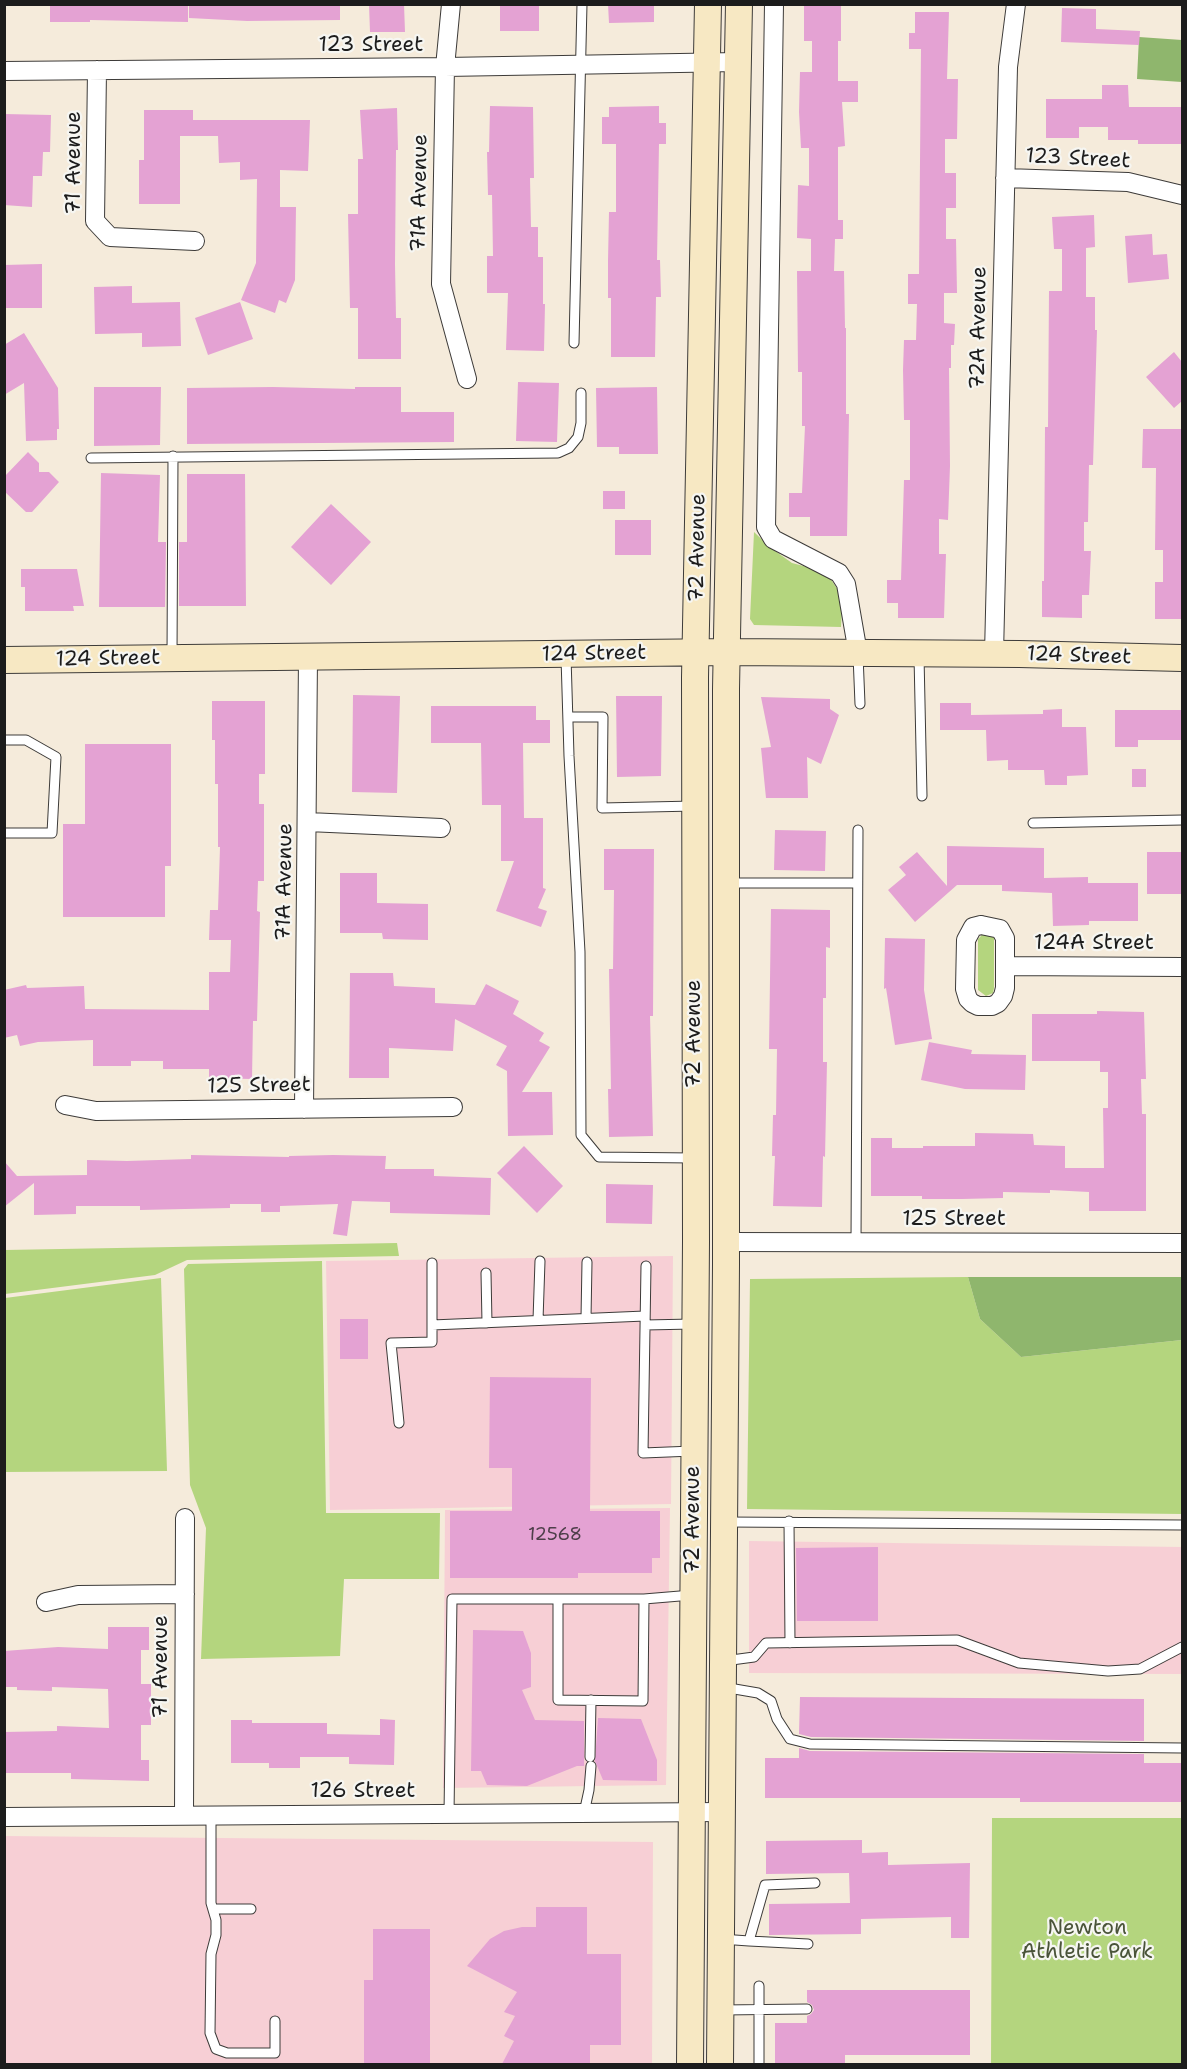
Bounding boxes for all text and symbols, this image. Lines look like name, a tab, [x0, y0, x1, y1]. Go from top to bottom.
street label: 123 Street	[319, 33, 423, 59]
street label: 71 Avenue	[62, 111, 88, 215]
street label: 71A Avenue	[406, 134, 434, 252]
street label: 123 Street	[1025, 144, 1131, 174]
street label: 72A Avenue	[965, 266, 993, 390]
street label: 72 Avenue	[684, 493, 712, 603]
street label: 124 Street	[541, 640, 647, 668]
street label: 124 Street	[1026, 642, 1132, 670]
street label: 124 Street	[55, 645, 161, 673]
street label: 71A Avenue	[271, 823, 299, 941]
street label: 124A Street	[1034, 931, 1154, 957]
street label: 72 Avenue	[682, 980, 708, 1088]
street label: 125 Street	[207, 1072, 311, 1100]
street label: 125 Street	[902, 1207, 1006, 1233]
street label: 72 Avenue	[681, 1466, 707, 1574]
house number: 12568	[528, 1524, 582, 1546]
street label: 71 Avenue	[149, 1615, 175, 1719]
street label: 126 Street	[310, 1779, 416, 1805]
park label: Newton Athletic Park	[1021, 1916, 1153, 1966]

